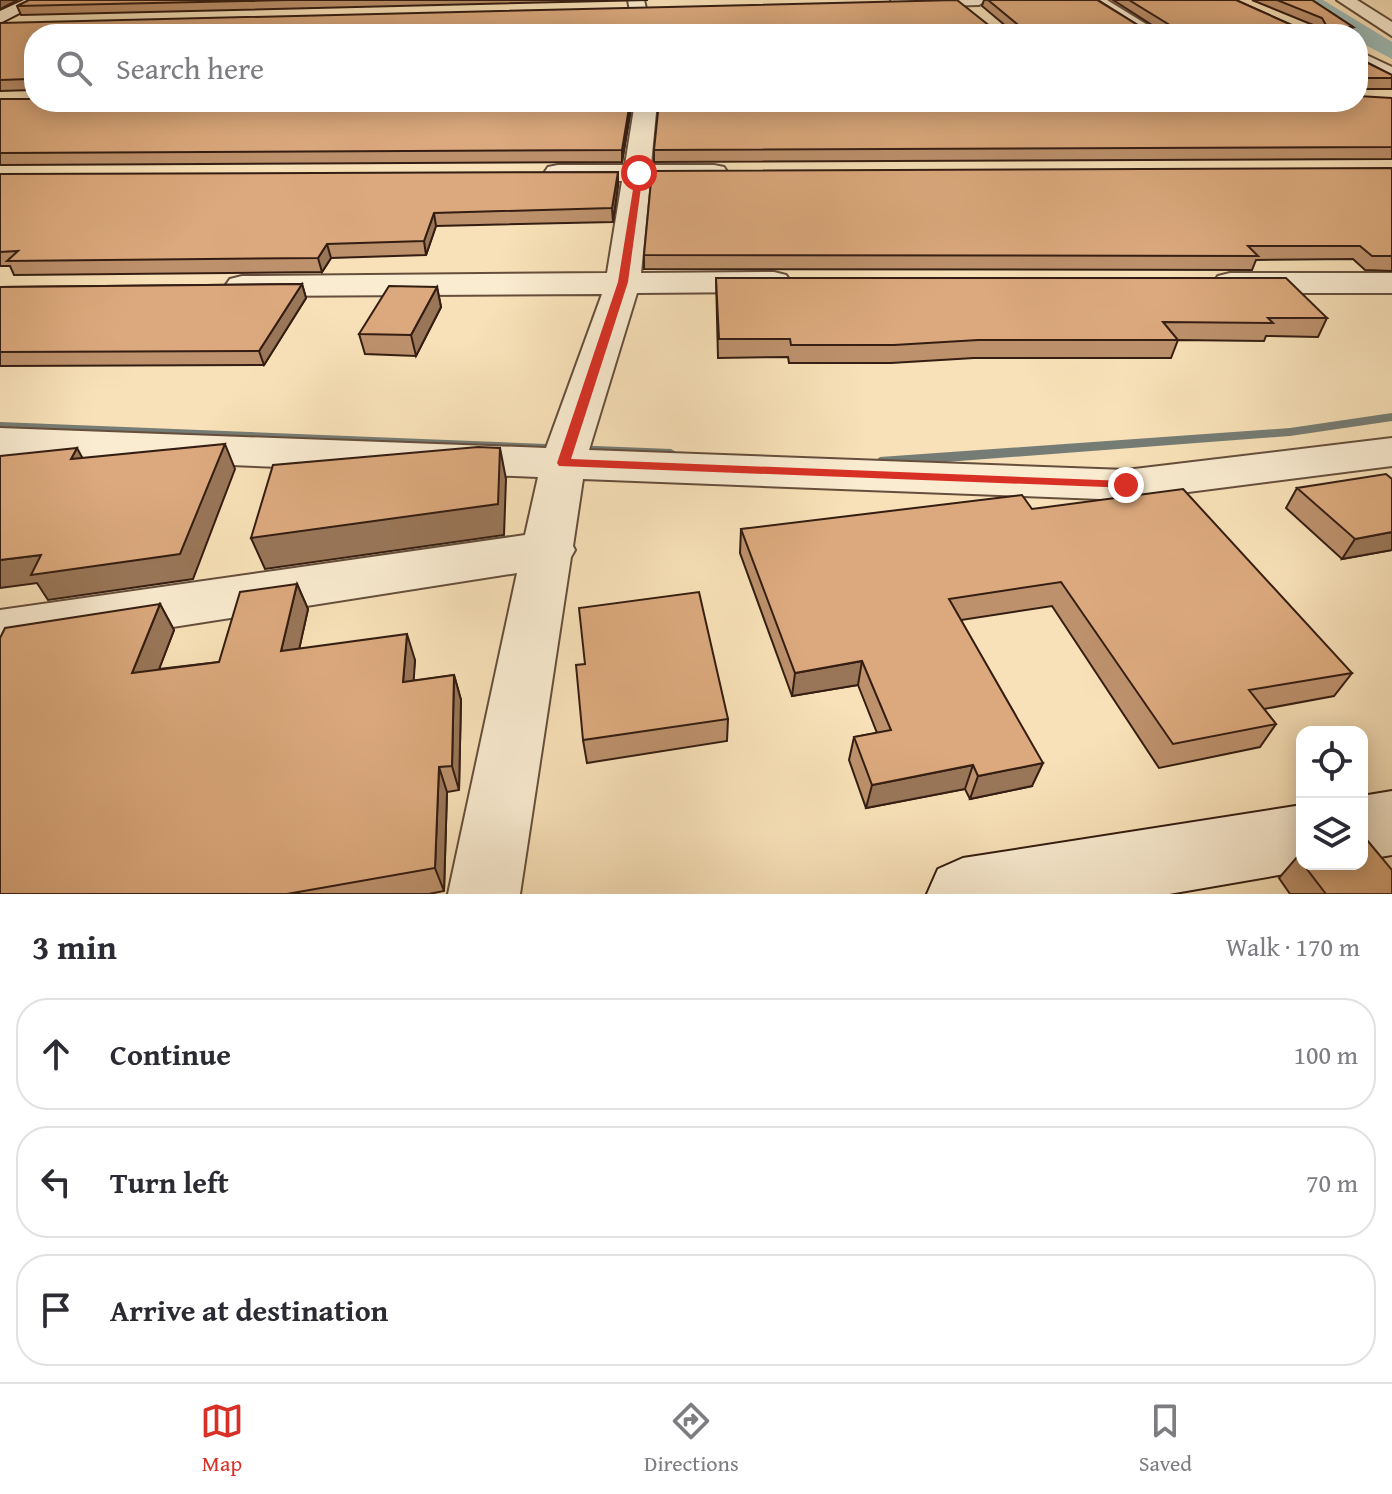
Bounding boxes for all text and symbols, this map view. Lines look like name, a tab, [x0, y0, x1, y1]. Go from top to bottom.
search box	[24, 24, 1368, 112]
icon: search	[52, 46, 96, 90]
text: Search here	[116, 46, 264, 90]
route start	[621, 155, 657, 191]
route end	[1108, 467, 1144, 503]
map controls	[1296, 726, 1368, 870]
button: locate	[1296, 726, 1368, 798]
button: layers	[1296, 798, 1368, 870]
text: 3 min	[32, 922, 117, 971]
text: Walk · 170 m	[1226, 927, 1360, 966]
icon: ahead	[34, 1032, 78, 1076]
text: Continue	[110, 1032, 231, 1076]
text: 100 m	[1293, 1035, 1358, 1074]
icon: left	[34, 1160, 78, 1204]
text: Turn left	[110, 1160, 229, 1204]
text: 70 m	[1306, 1163, 1358, 1202]
icon: arrive	[34, 1288, 78, 1332]
text: Arrive at destination	[110, 1288, 388, 1332]
tab: Map	[200, 1399, 244, 1479]
tab: Directions	[644, 1399, 739, 1479]
tab: Saved	[1139, 1399, 1192, 1479]

